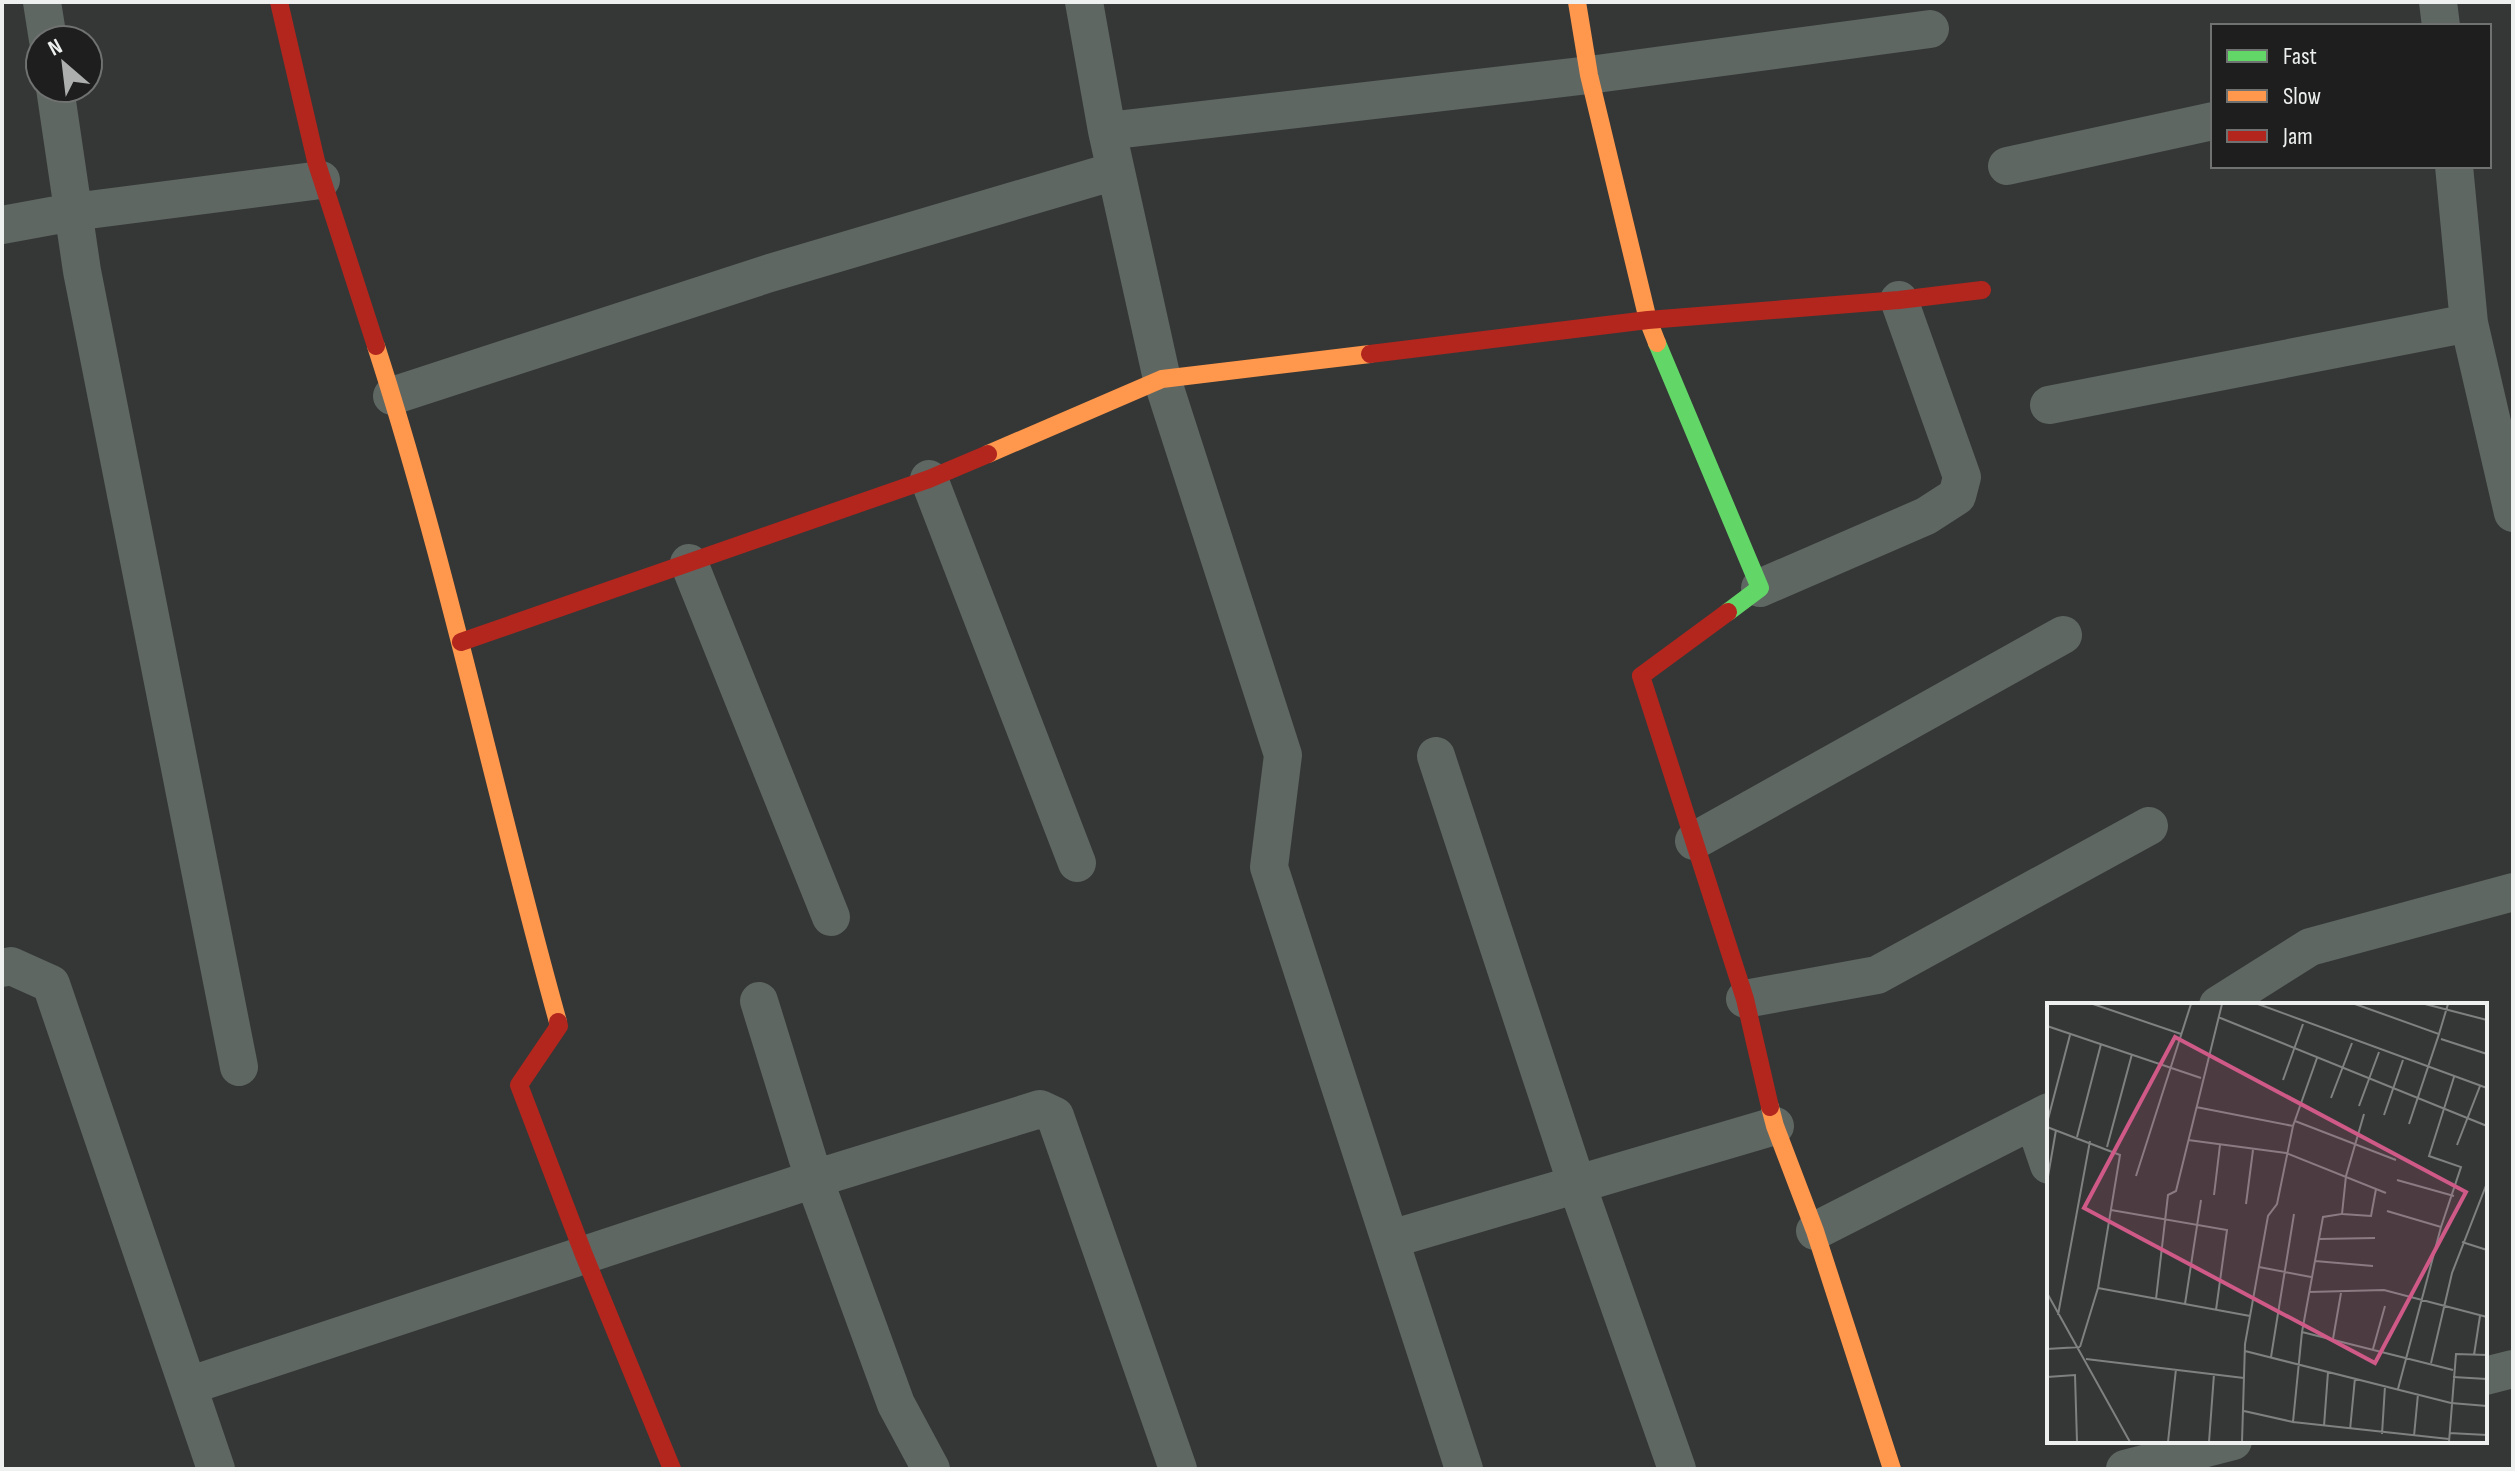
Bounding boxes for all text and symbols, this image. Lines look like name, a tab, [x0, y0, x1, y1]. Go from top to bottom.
north arrow	[24, 24, 104, 104]
legend	[2211, 24, 2491, 168]
text: N	[44, 33, 67, 62]
text: Fast	[2283, 42, 2317, 71]
text: Slow	[2283, 82, 2321, 111]
text: Jam	[2282, 122, 2313, 151]
inset map	[2047, 1003, 2487, 1443]

